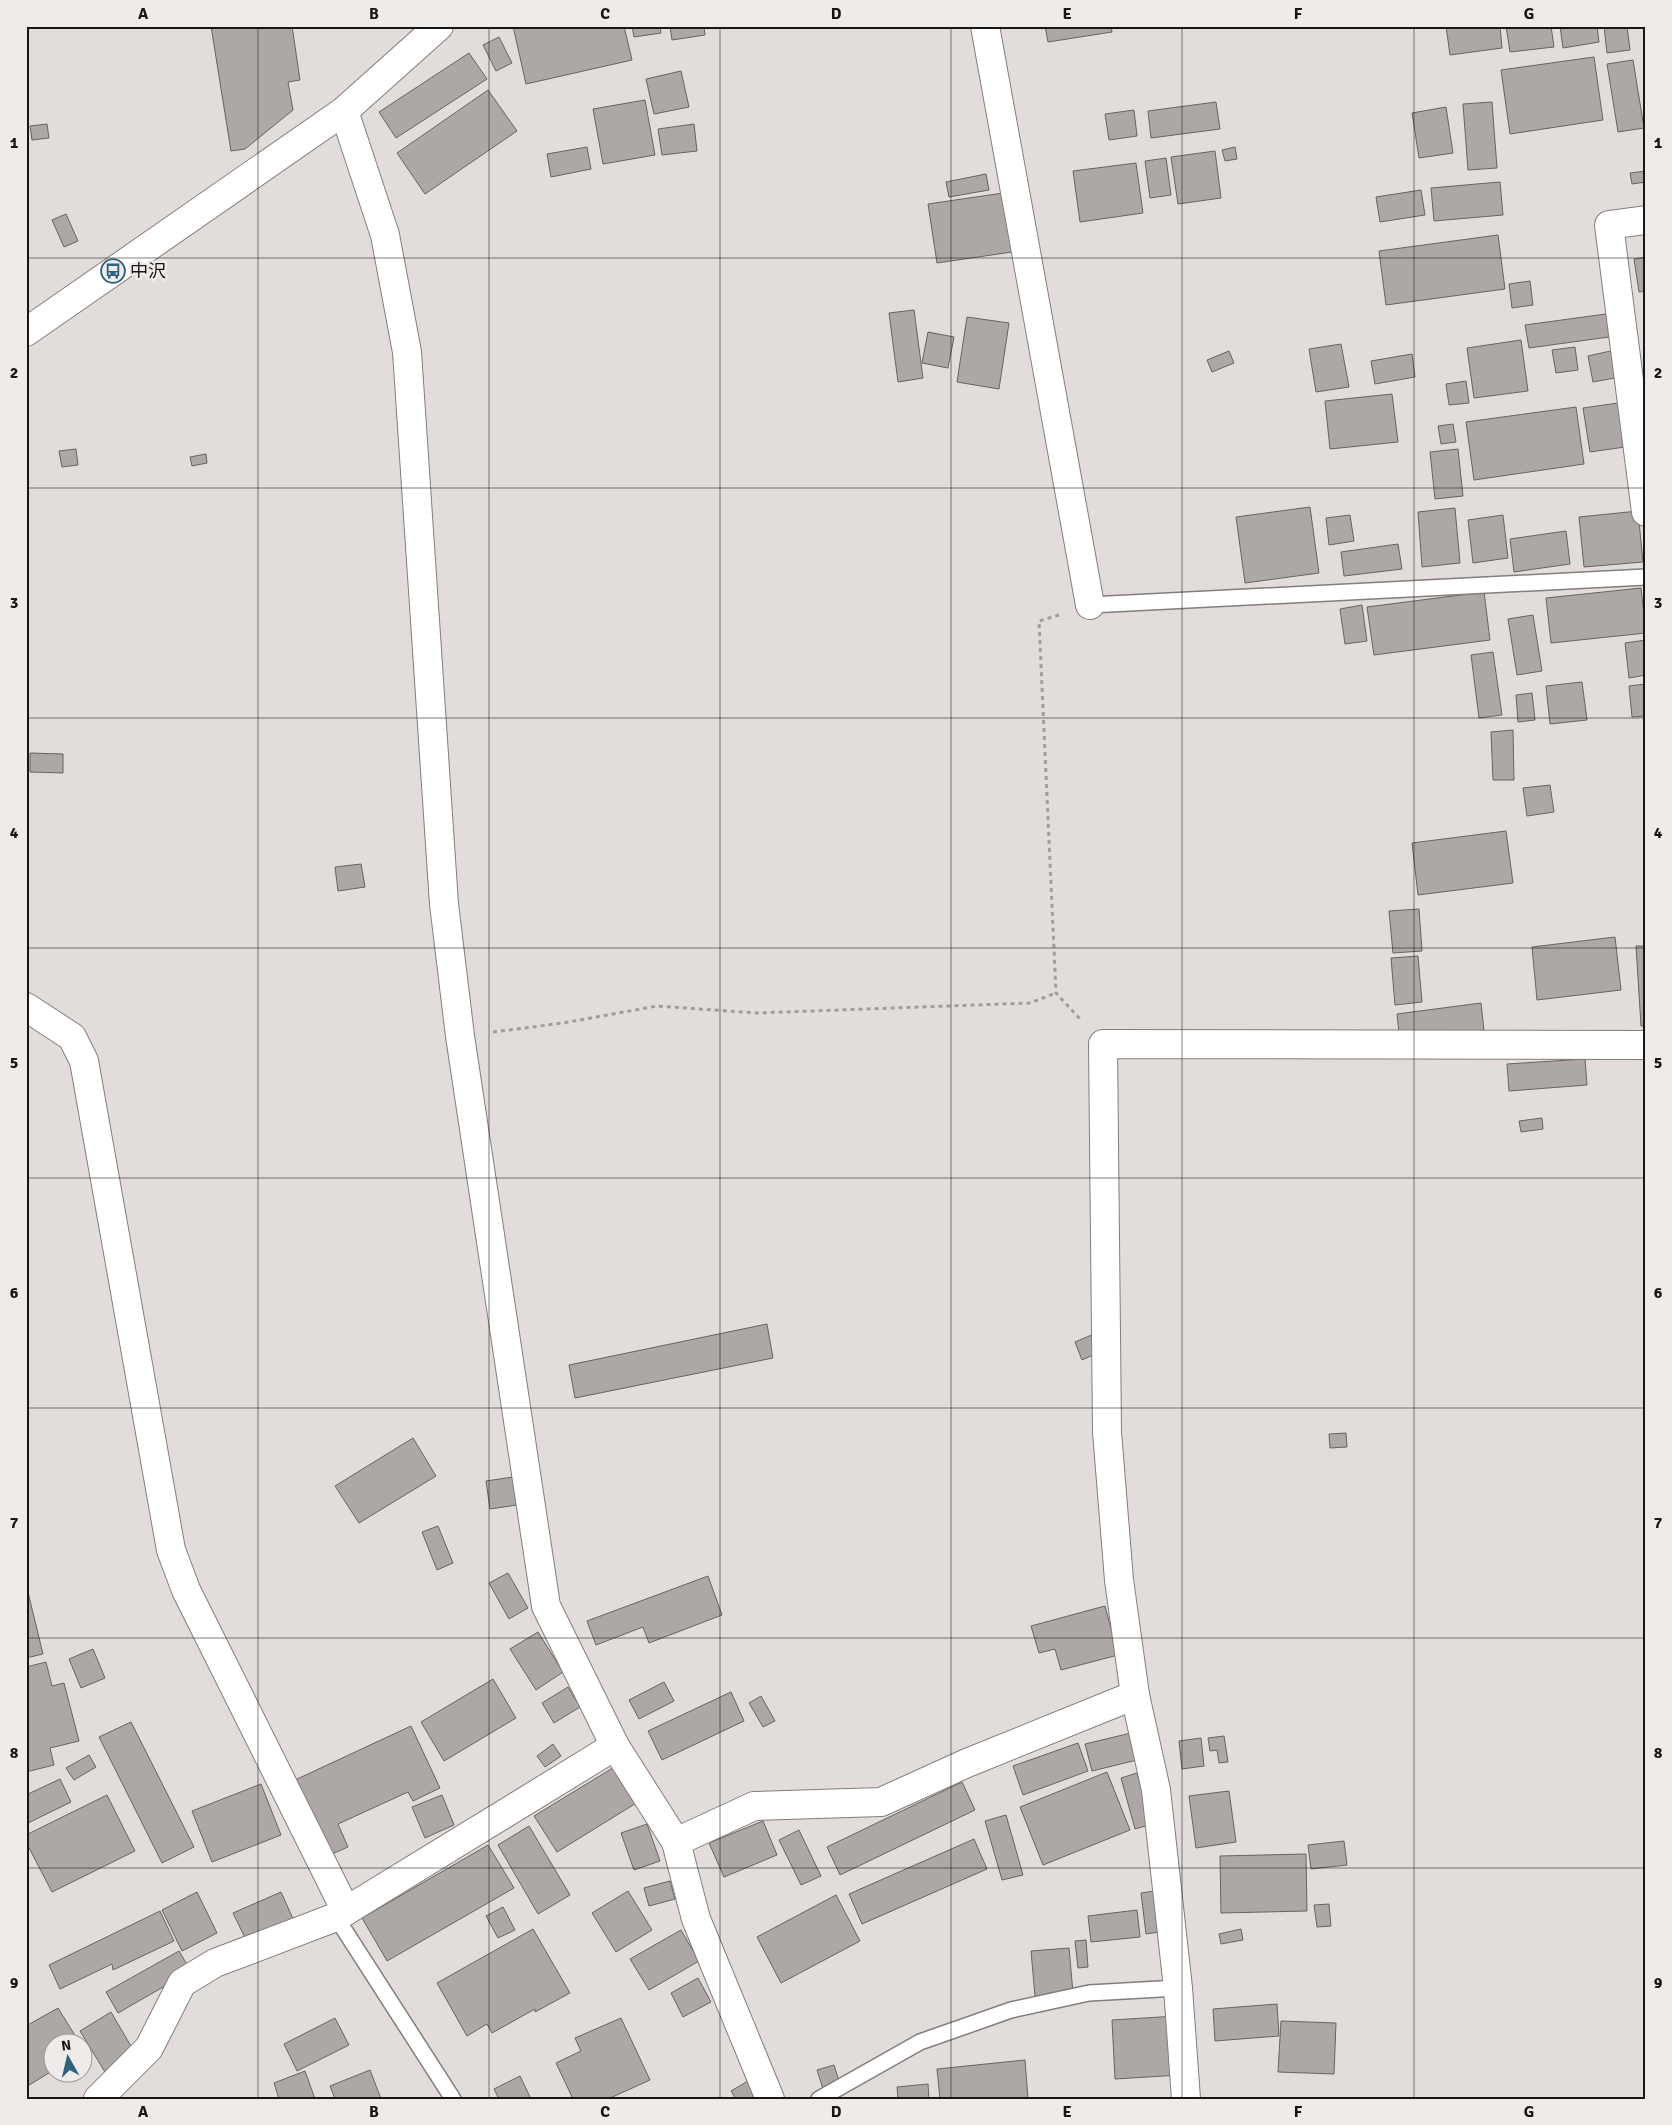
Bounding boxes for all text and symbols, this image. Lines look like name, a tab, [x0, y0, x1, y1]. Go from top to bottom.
text: A	[138, 4, 149, 24]
text: B	[369, 4, 379, 24]
text: C	[600, 4, 610, 24]
text: D	[831, 4, 842, 24]
text: E	[1062, 4, 1072, 24]
text: F	[1294, 4, 1303, 24]
text: G	[1524, 4, 1534, 24]
text: 1	[10, 133, 19, 153]
text: 1	[1654, 133, 1663, 153]
bus stop icon: 中沢	[100, 258, 126, 284]
place label: 中沢	[130, 260, 166, 282]
text: 2	[10, 363, 18, 383]
text: 2	[1654, 363, 1662, 383]
text: 3	[10, 593, 18, 613]
text: 3	[1654, 593, 1662, 613]
text: 4	[10, 823, 19, 843]
text: 4	[1654, 823, 1663, 843]
text: 5	[10, 1053, 18, 1073]
text: 5	[1654, 1053, 1662, 1073]
text: 6	[10, 1283, 19, 1303]
text: 6	[1654, 1283, 1663, 1303]
text: 7	[10, 1513, 19, 1533]
text: 7	[1654, 1513, 1663, 1533]
text: 8	[10, 1743, 19, 1763]
text: 8	[1654, 1743, 1663, 1763]
text: 9	[10, 1973, 19, 1993]
text: 9	[1654, 1973, 1663, 1993]
north arrow	[42, 2032, 92, 2082]
text: N	[60, 2037, 72, 2055]
text: A	[138, 2102, 149, 2122]
text: B	[369, 2102, 379, 2122]
text: C	[600, 2102, 610, 2122]
text: D	[831, 2102, 842, 2122]
text: E	[1062, 2102, 1072, 2122]
text: F	[1294, 2102, 1303, 2122]
text: G	[1524, 2102, 1534, 2122]

